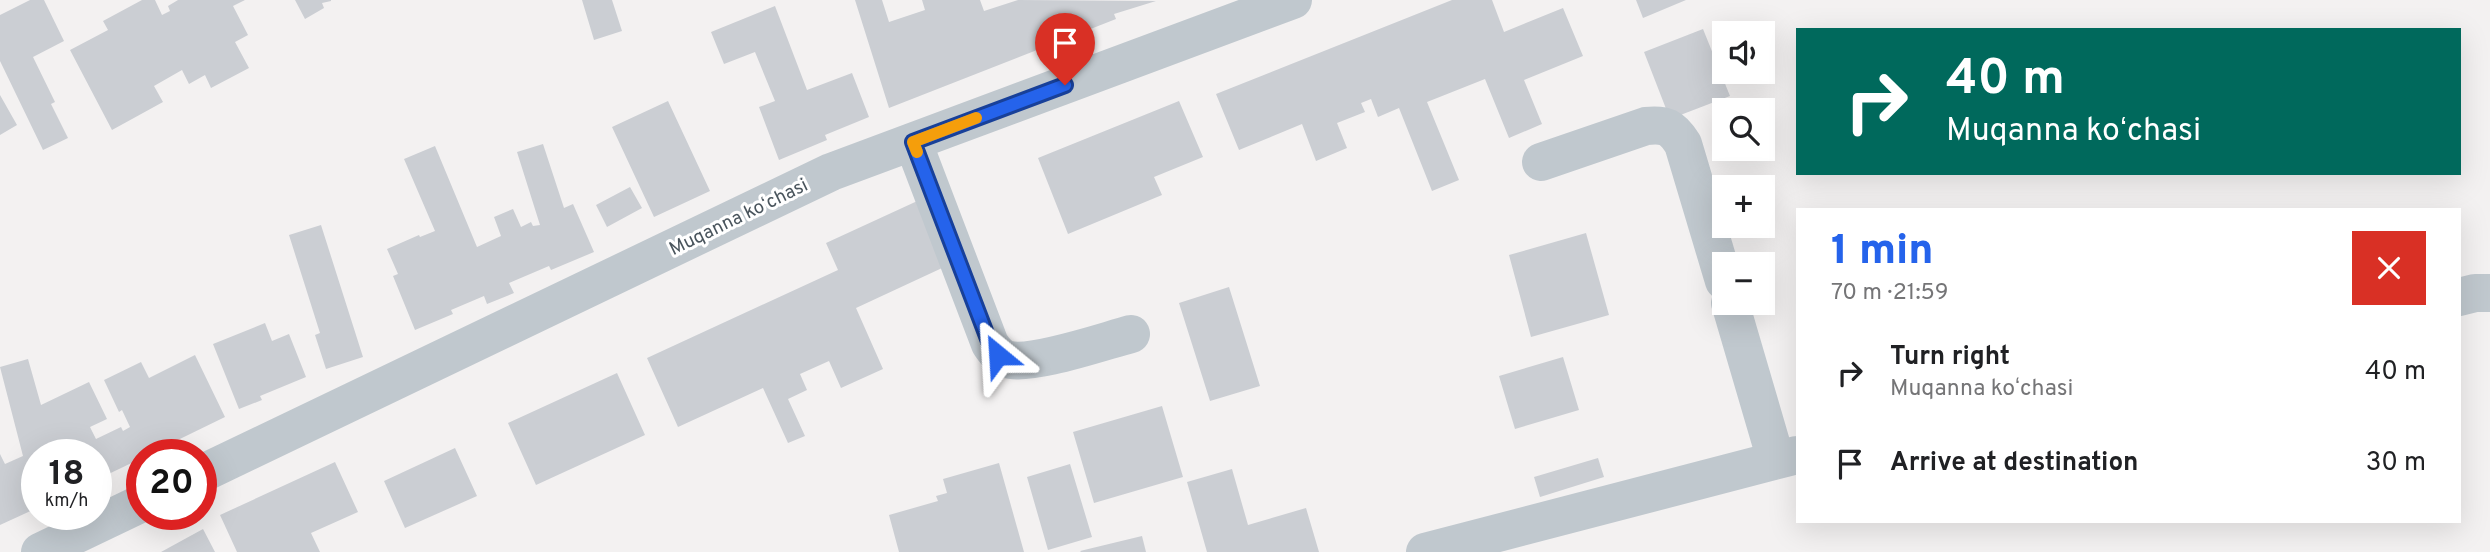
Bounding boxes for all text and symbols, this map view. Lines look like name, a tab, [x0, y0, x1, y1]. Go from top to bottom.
pin	[1035, 13, 1095, 85]
map controls	[1712, 21, 1775, 315]
button: sound	[1712, 21, 1775, 84]
icon: arrive	[1046, 24, 1084, 62]
text: 40 m	[1946, 50, 2065, 112]
icon: right	[1831, 56, 1922, 147]
button: search	[1712, 98, 1775, 161]
text: Muqanna koʻchasi	[1946, 112, 2201, 152]
street label: Muqanna koʻchasi	[666, 174, 812, 262]
button: +	[1712, 175, 1775, 238]
text: 1 min	[1831, 226, 1934, 279]
button: close	[2352, 231, 2426, 305]
button: −	[1712, 252, 1775, 315]
text: 70 m · 21:59	[1831, 279, 1948, 308]
position arrow	[961, 318, 1035, 392]
text: Turn right	[1890, 341, 2010, 374]
icon: right	[1831, 354, 1869, 392]
text: 40 m	[2365, 356, 2426, 389]
text: Muqanna koʻchasi	[1890, 375, 2073, 404]
speed limit sign: 20	[126, 439, 217, 530]
icon: arrive	[1831, 445, 1869, 483]
text: Arrive at destination	[1890, 447, 2138, 480]
text: 30 m	[2366, 447, 2426, 480]
text: 18	[48, 453, 85, 497]
text: km/h	[45, 490, 88, 513]

